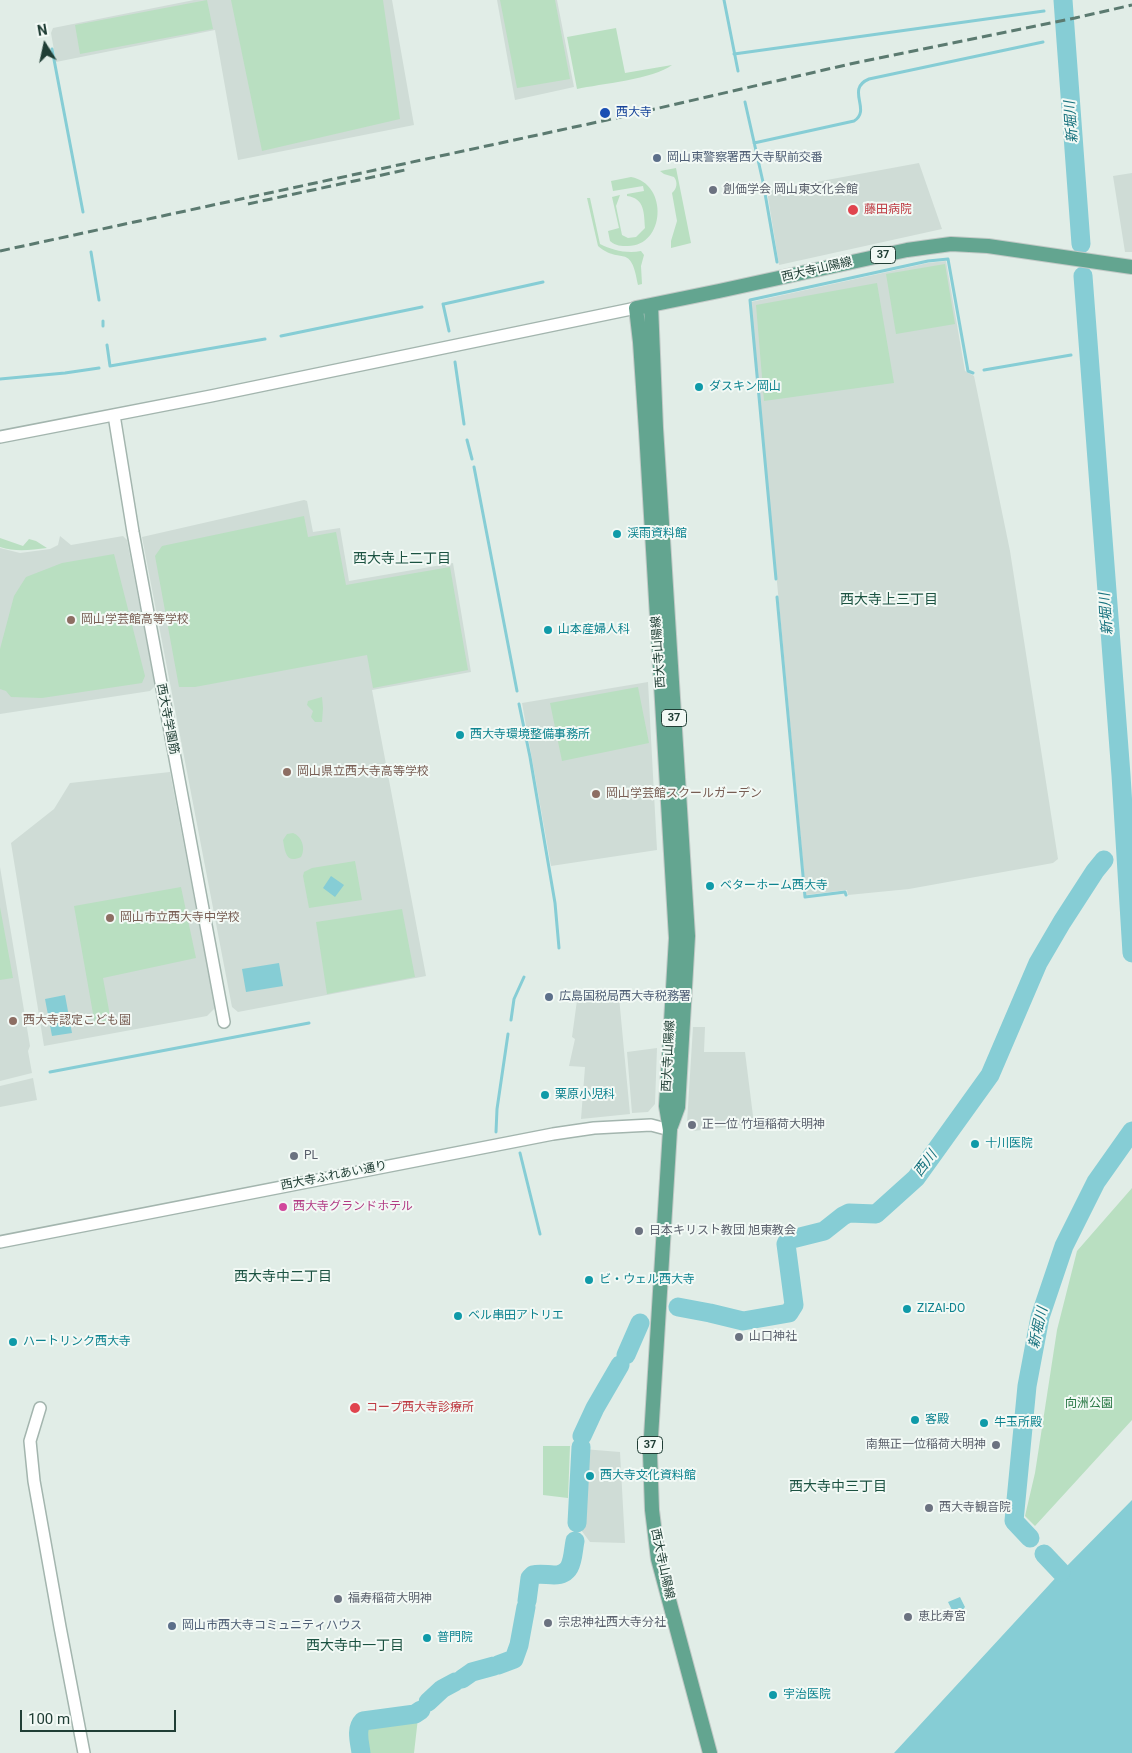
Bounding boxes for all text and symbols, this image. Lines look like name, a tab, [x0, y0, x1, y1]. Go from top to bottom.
north arrow	[20, 20, 70, 70]
text: N	[36, 21, 49, 39]
water label: 新堀川	[1062, 100, 1082, 144]
marker: 西大寺	[598, 106, 612, 120]
place label: 西大寺	[616, 106, 652, 120]
place label: 岡山東警察署西大寺駅前交番	[667, 151, 823, 165]
marker: 岡山東警察署西大寺駅前交番	[651, 152, 663, 164]
place label: 創価学会 岡山東文化会館	[723, 183, 858, 197]
marker: 創価学会 岡山東文化会館	[707, 184, 719, 196]
marker: 藤田病院	[846, 203, 860, 217]
place label: 藤田病院	[864, 203, 912, 217]
road number: 37	[870, 246, 896, 264]
street label: 西大寺山陽線	[780, 255, 854, 285]
place label: ダスキン岡山	[709, 380, 781, 394]
marker: ダスキン岡山	[693, 381, 705, 393]
place label: 渓雨資料館	[627, 527, 687, 541]
marker: 渓雨資料館	[611, 528, 623, 540]
district label: 西大寺上二丁目	[353, 551, 451, 567]
district label: 西大寺上三丁目	[840, 592, 938, 608]
water label: 新堀川	[1097, 592, 1117, 636]
place label: 岡山学芸館高等学校	[81, 613, 189, 627]
marker: 岡山学芸館高等学校	[65, 614, 77, 626]
street label: 西大寺山陽線	[649, 616, 669, 688]
place label: 山本産婦人科	[558, 623, 630, 637]
marker: 山本産婦人科	[542, 624, 554, 636]
street label: 西大寺学園筋	[153, 682, 181, 756]
road number: 37	[662, 710, 686, 726]
place label: 西大寺環境整備事務所	[470, 728, 590, 742]
marker: 西大寺環境整備事務所	[454, 729, 466, 741]
place label: 岡山県立西大寺高等学校	[297, 765, 429, 779]
marker: 岡山県立西大寺高等学校	[281, 766, 293, 778]
place label: 岡山学芸館スクールガーデン	[606, 787, 762, 801]
marker: 岡山学芸館スクールガーデン	[590, 788, 602, 800]
place label: ベターホーム西大寺	[720, 879, 828, 893]
marker: ベターホーム西大寺	[704, 880, 716, 892]
place label: 岡山市立西大寺中学校	[120, 911, 240, 925]
marker: 岡山市立西大寺中学校	[104, 912, 116, 924]
place label: 広島国税局西大寺税務署	[559, 990, 691, 1004]
marker: 広島国税局西大寺税務署	[543, 991, 555, 1003]
place label: 西大寺認定こども園	[23, 1014, 131, 1028]
marker: 西大寺認定こども園	[7, 1015, 19, 1027]
street label: 西大寺山陽線	[660, 1020, 678, 1092]
place label: 栗原小児科	[555, 1088, 615, 1102]
marker: 栗原小児科	[539, 1089, 551, 1101]
place label: 正一位 竹垣稲荷大明神	[702, 1118, 825, 1132]
marker: 正一位 竹垣稲荷大明神	[686, 1119, 698, 1131]
place label: 十川医院	[985, 1137, 1033, 1151]
marker: 十川医院	[969, 1138, 981, 1150]
water label: 西川	[911, 1148, 941, 1180]
place label: PL	[304, 1149, 318, 1163]
marker: PL	[288, 1150, 300, 1162]
street label: 西大寺ふれあい通り	[280, 1159, 388, 1193]
place label: 西大寺グランドホテル	[293, 1200, 413, 1214]
marker: 西大寺グランドホテル	[277, 1201, 289, 1213]
place label: 日本キリスト教団 旭東教会	[649, 1224, 796, 1238]
marker: 日本キリスト教団 旭東教会	[633, 1225, 645, 1237]
district label: 西大寺中二丁目	[234, 1269, 332, 1285]
place label: ビ・ウェル西大寺	[599, 1273, 695, 1287]
marker: ビ・ウェル西大寺	[583, 1274, 595, 1286]
place label: ZIZAI‐DO	[917, 1302, 965, 1316]
marker: ZIZAI‐DO	[901, 1303, 913, 1315]
water label: 新堀川	[1026, 1306, 1052, 1350]
place label: ベル串田アトリエ	[468, 1309, 564, 1323]
marker: ベル串田アトリエ	[452, 1310, 464, 1322]
place label: 山口神社	[749, 1330, 797, 1344]
marker: 山口神社	[733, 1331, 745, 1343]
place label: ハートリンク西大寺	[23, 1335, 131, 1349]
marker: ハートリンク西大寺	[7, 1336, 19, 1348]
park label: 向洲公園	[1065, 1397, 1113, 1411]
marker: コープ西大寺診療所	[348, 1401, 362, 1415]
place label: コープ西大寺診療所	[366, 1401, 474, 1415]
place label: 客殿	[925, 1413, 949, 1427]
marker: 客殿	[909, 1414, 921, 1426]
place label: 牛玉所殿	[994, 1416, 1042, 1430]
marker: 牛玉所殿	[978, 1417, 990, 1429]
road number: 37	[638, 1436, 662, 1454]
place label: 南無正一位稲荷大明神	[866, 1438, 986, 1452]
marker: 南無正一位稲荷大明神	[990, 1439, 1002, 1451]
place label: 西大寺文化資料館	[600, 1469, 696, 1483]
marker: 西大寺文化資料館	[584, 1470, 596, 1482]
district label: 西大寺中三丁目	[789, 1479, 887, 1495]
place label: 西大寺観音院	[939, 1501, 1011, 1515]
marker: 西大寺観音院	[923, 1502, 935, 1514]
street label: 西大寺山陽線	[647, 1527, 677, 1601]
place label: 福寿稲荷大明神	[348, 1592, 432, 1606]
marker: 福寿稲荷大明神	[332, 1593, 344, 1605]
place label: 恵比寿宮	[918, 1610, 966, 1624]
marker: 恵比寿宮	[902, 1611, 914, 1623]
place label: 宗忠神社西大寺分社	[558, 1616, 666, 1630]
marker: 宗忠神社西大寺分社	[542, 1617, 554, 1629]
place label: 岡山市西大寺コミュニティハウス	[182, 1619, 362, 1633]
marker: 岡山市西大寺コミュニティハウス	[166, 1620, 178, 1632]
place label: 普門院	[437, 1631, 473, 1645]
marker: 普門院	[421, 1632, 433, 1644]
district label: 西大寺中一丁目	[306, 1638, 404, 1654]
place label: 宇治医院	[783, 1688, 831, 1702]
marker: 宇治医院	[767, 1689, 779, 1701]
scale bar	[22, 1700, 179, 1732]
text: 100 m	[28, 1710, 70, 1728]

